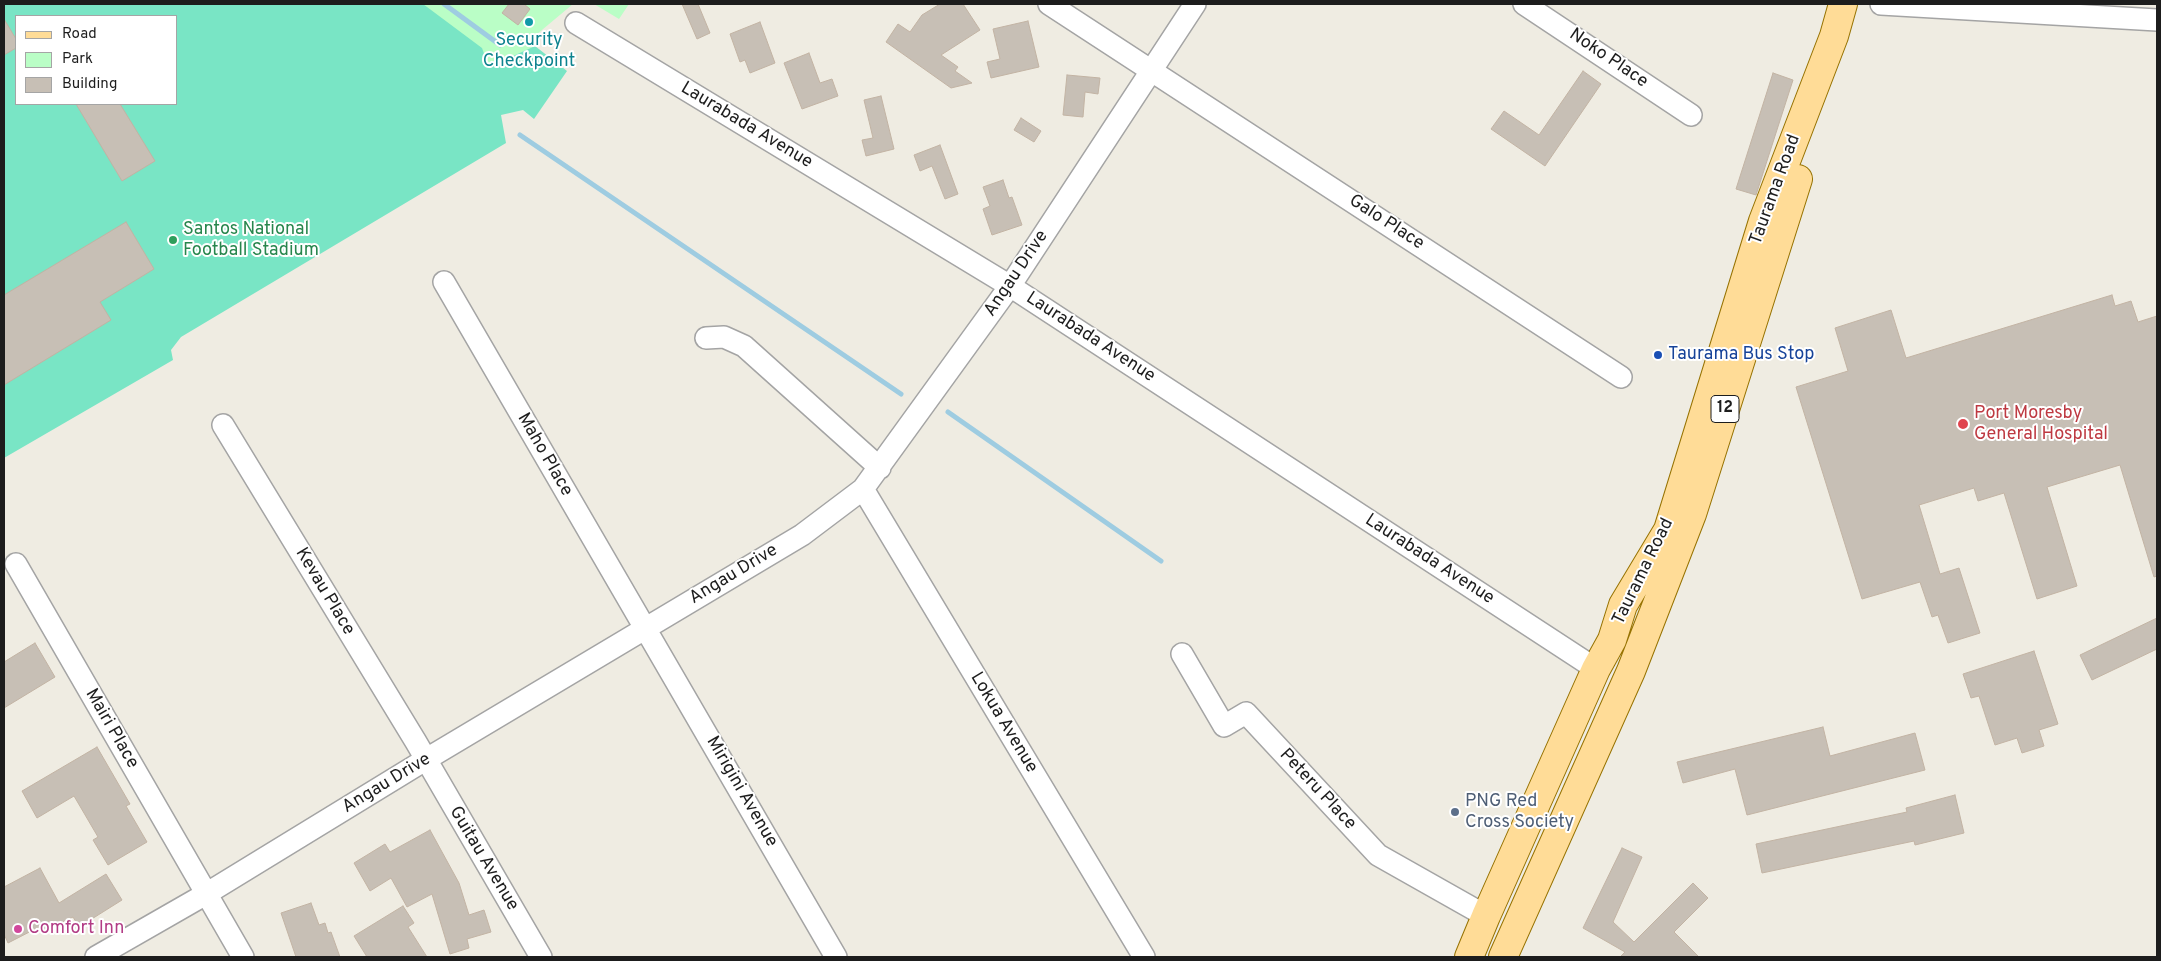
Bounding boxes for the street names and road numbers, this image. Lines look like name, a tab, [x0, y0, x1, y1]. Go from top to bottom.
street label: Noko Place	[1564, 25, 1652, 93]
street label: Laurabada Avenue	[676, 78, 816, 174]
street label: Taurama Road	[1746, 132, 1806, 248]
street label: Galo Place	[1344, 191, 1428, 255]
street label: Angau Drive	[980, 227, 1054, 321]
street label: Laurabada Avenue	[1021, 288, 1159, 388]
road number: 12	[1711, 396, 1739, 422]
street label: Maho Place	[511, 409, 577, 501]
street label: Laurabada Avenue	[1360, 510, 1498, 610]
street label: Taurama Road	[1609, 515, 1679, 629]
street label: Angau Drive	[686, 540, 782, 610]
street label: Kevau Place	[289, 544, 359, 640]
street label: Lokua Avenue	[965, 669, 1041, 777]
street label: Mairi Place	[80, 685, 142, 773]
street label: Mirigini Avenue	[701, 733, 781, 851]
street label: Peteru Place	[1274, 745, 1360, 835]
street label: Angau Drive	[339, 749, 435, 819]
street label: Guitau Avenue	[443, 803, 523, 915]

